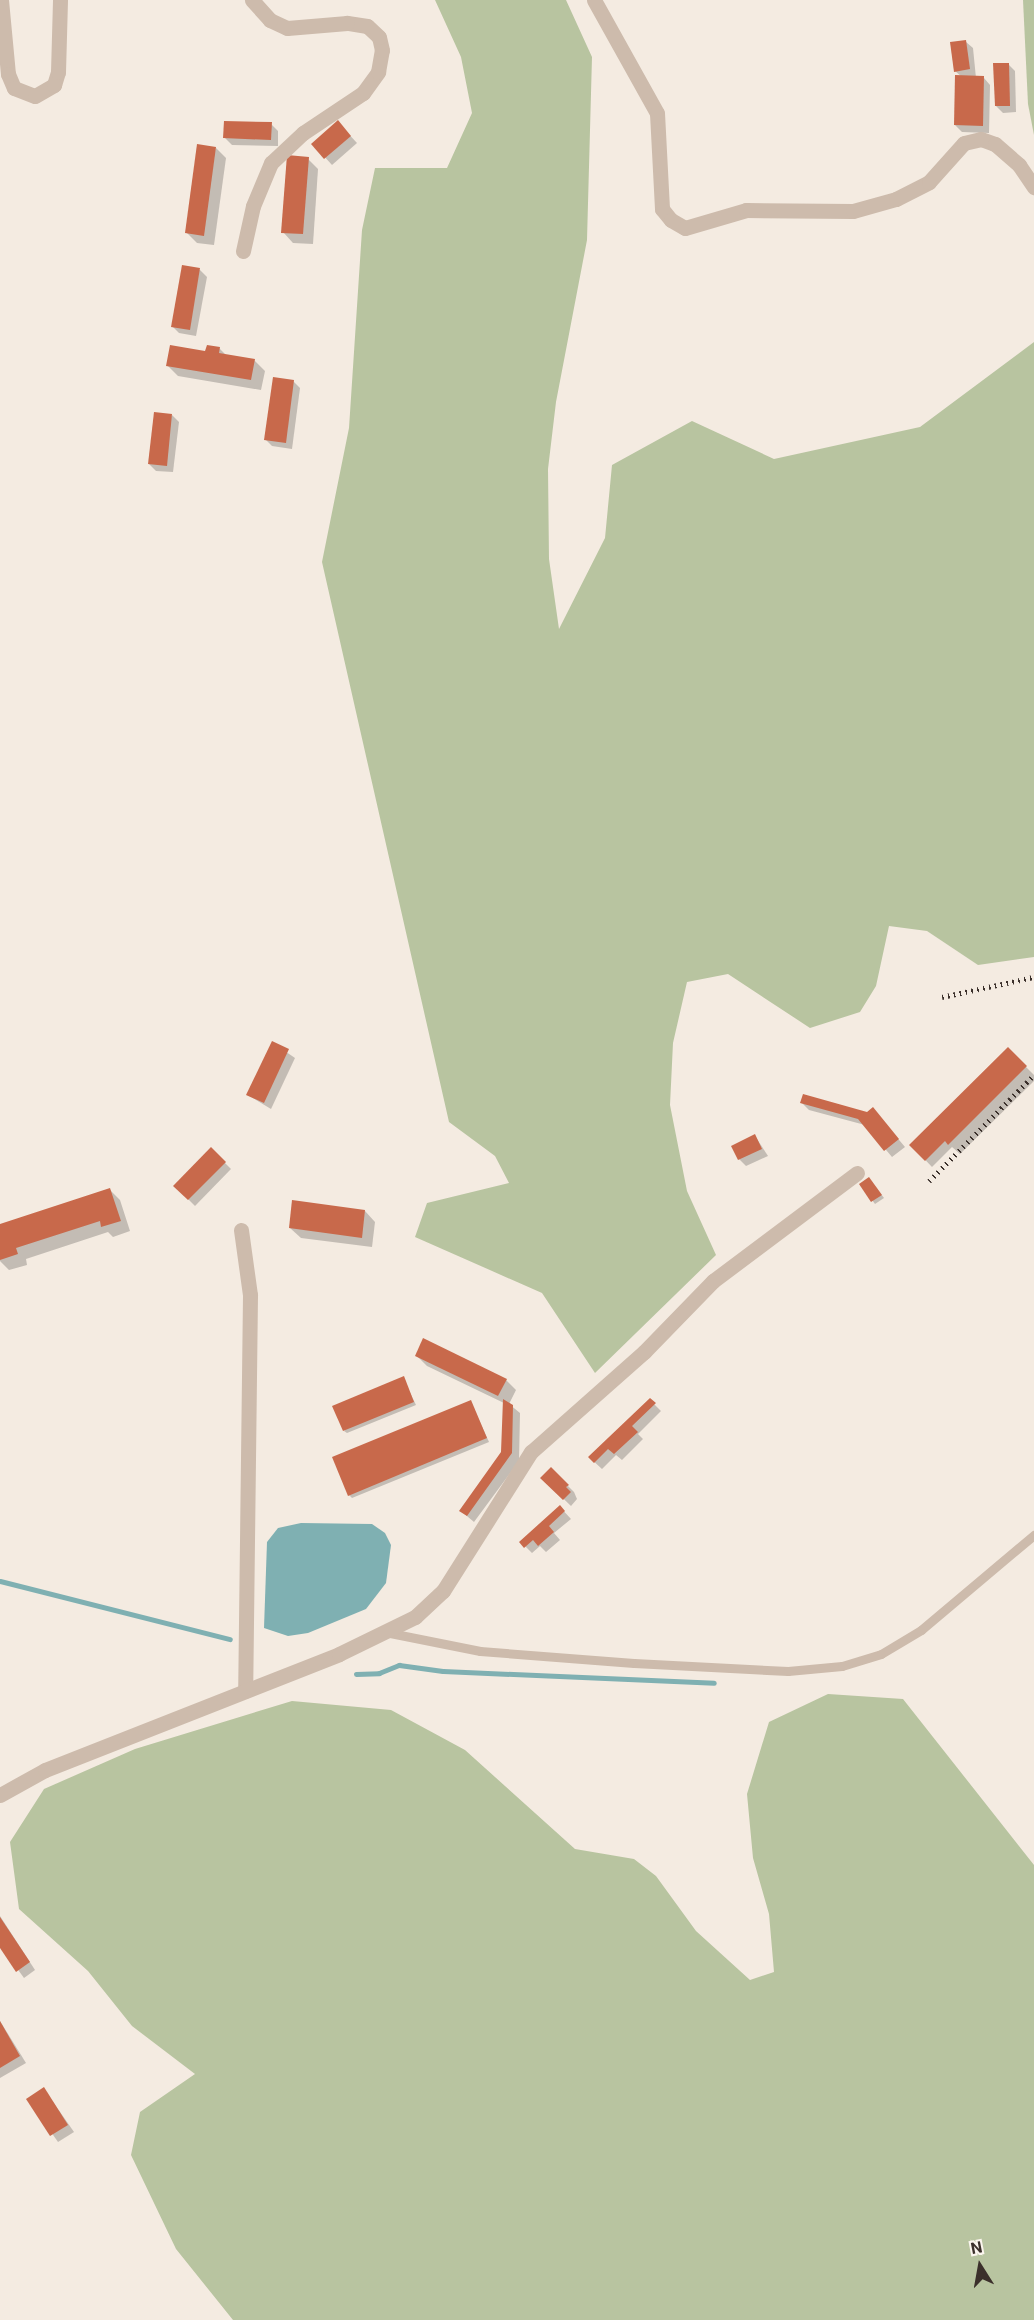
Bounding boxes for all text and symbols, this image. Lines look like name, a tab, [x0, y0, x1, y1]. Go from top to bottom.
north arrow	[950, 2236, 1010, 2296]
text: N	[969, 2237, 984, 2258]

